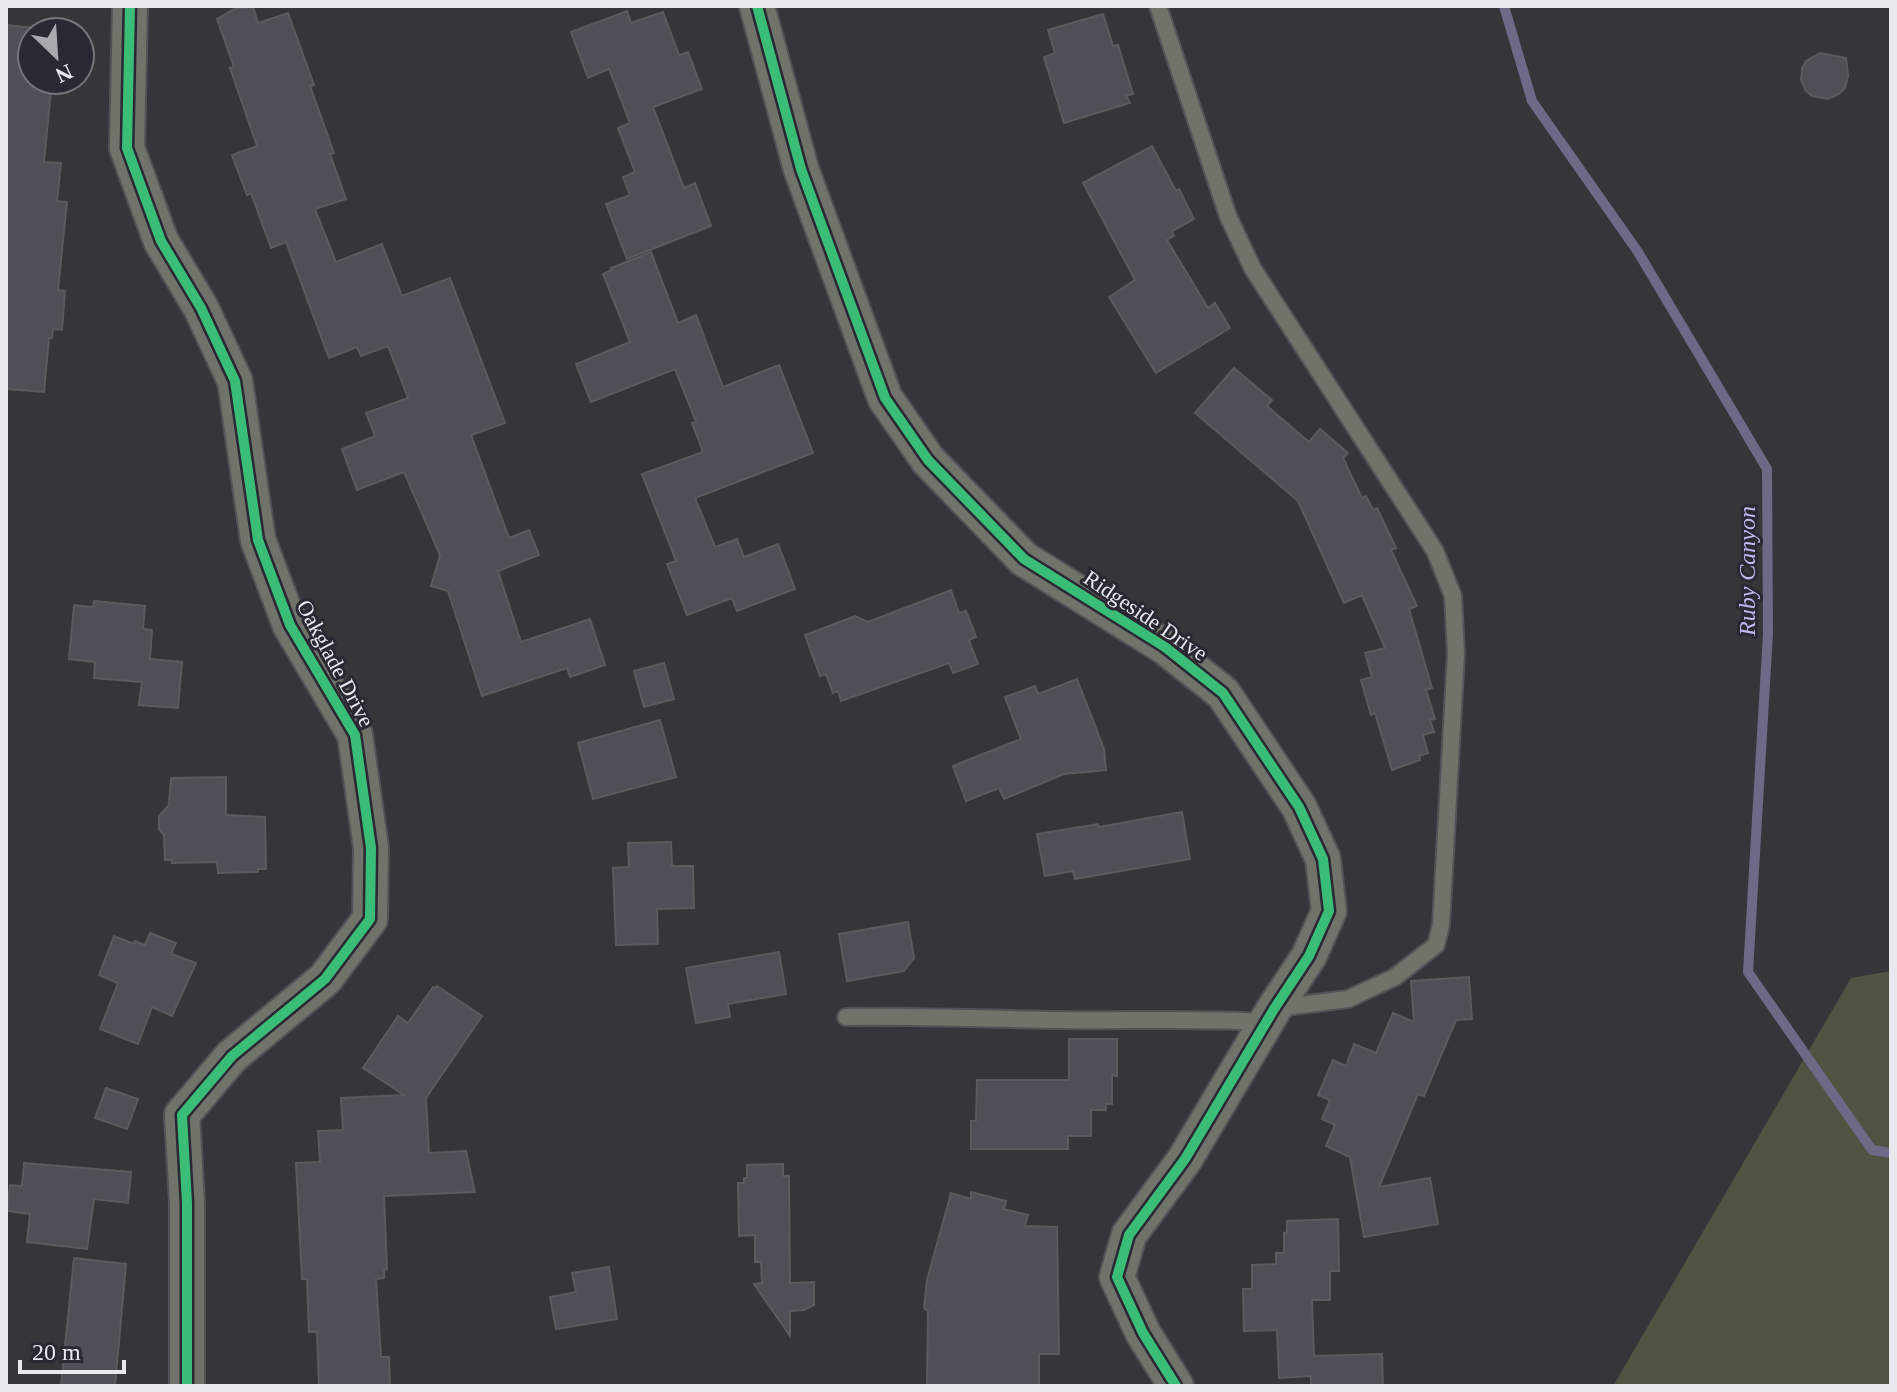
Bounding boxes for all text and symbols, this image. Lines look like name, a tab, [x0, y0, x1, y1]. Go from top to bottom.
north arrow	[16, 16, 96, 96]
text: N	[52, 59, 77, 88]
water label: Ruby Canyon	[1734, 506, 1760, 637]
street label: Ridgeside Drive	[1079, 565, 1212, 666]
street label: Oakglade Drive	[292, 596, 379, 731]
scale bar	[20, 1324, 124, 1374]
text: 20 m	[32, 1339, 81, 1365]

